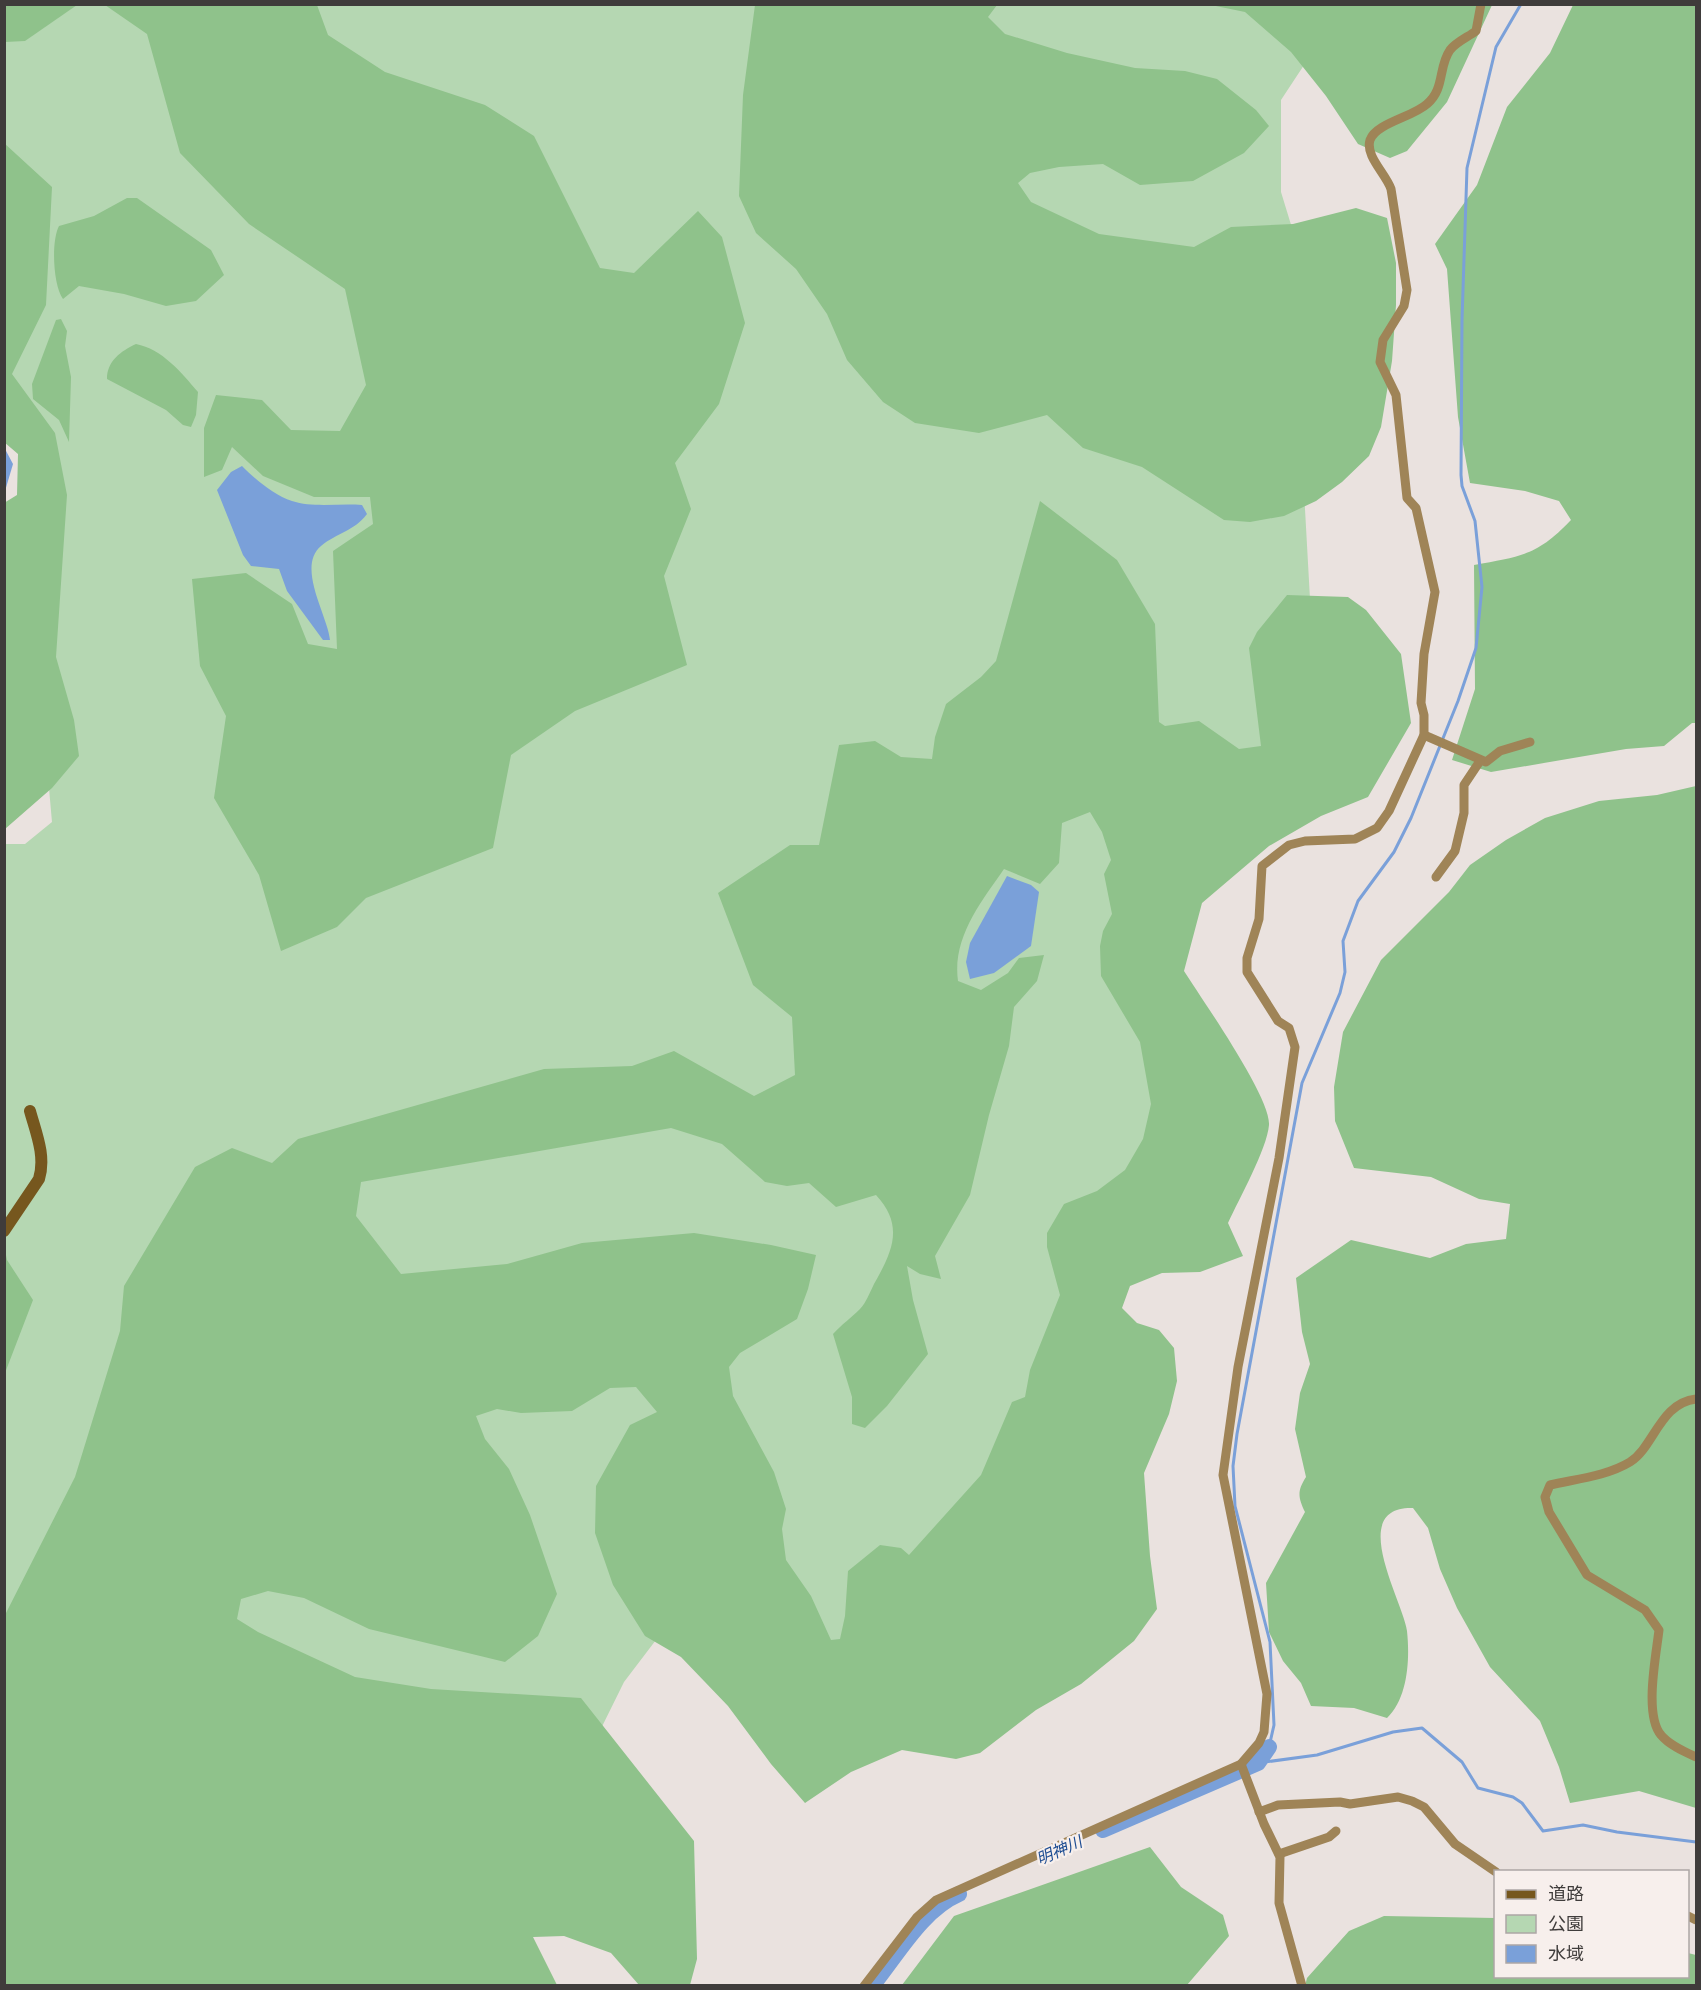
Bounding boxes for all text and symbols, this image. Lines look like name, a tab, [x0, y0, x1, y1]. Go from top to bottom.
water label: 明神川	[1033, 1831, 1086, 1868]
legend	[1494, 1870, 1689, 1978]
text: 道路	[1548, 1883, 1584, 1903]
text: 公園	[1548, 1913, 1584, 1933]
text: 水域	[1548, 1943, 1584, 1963]

